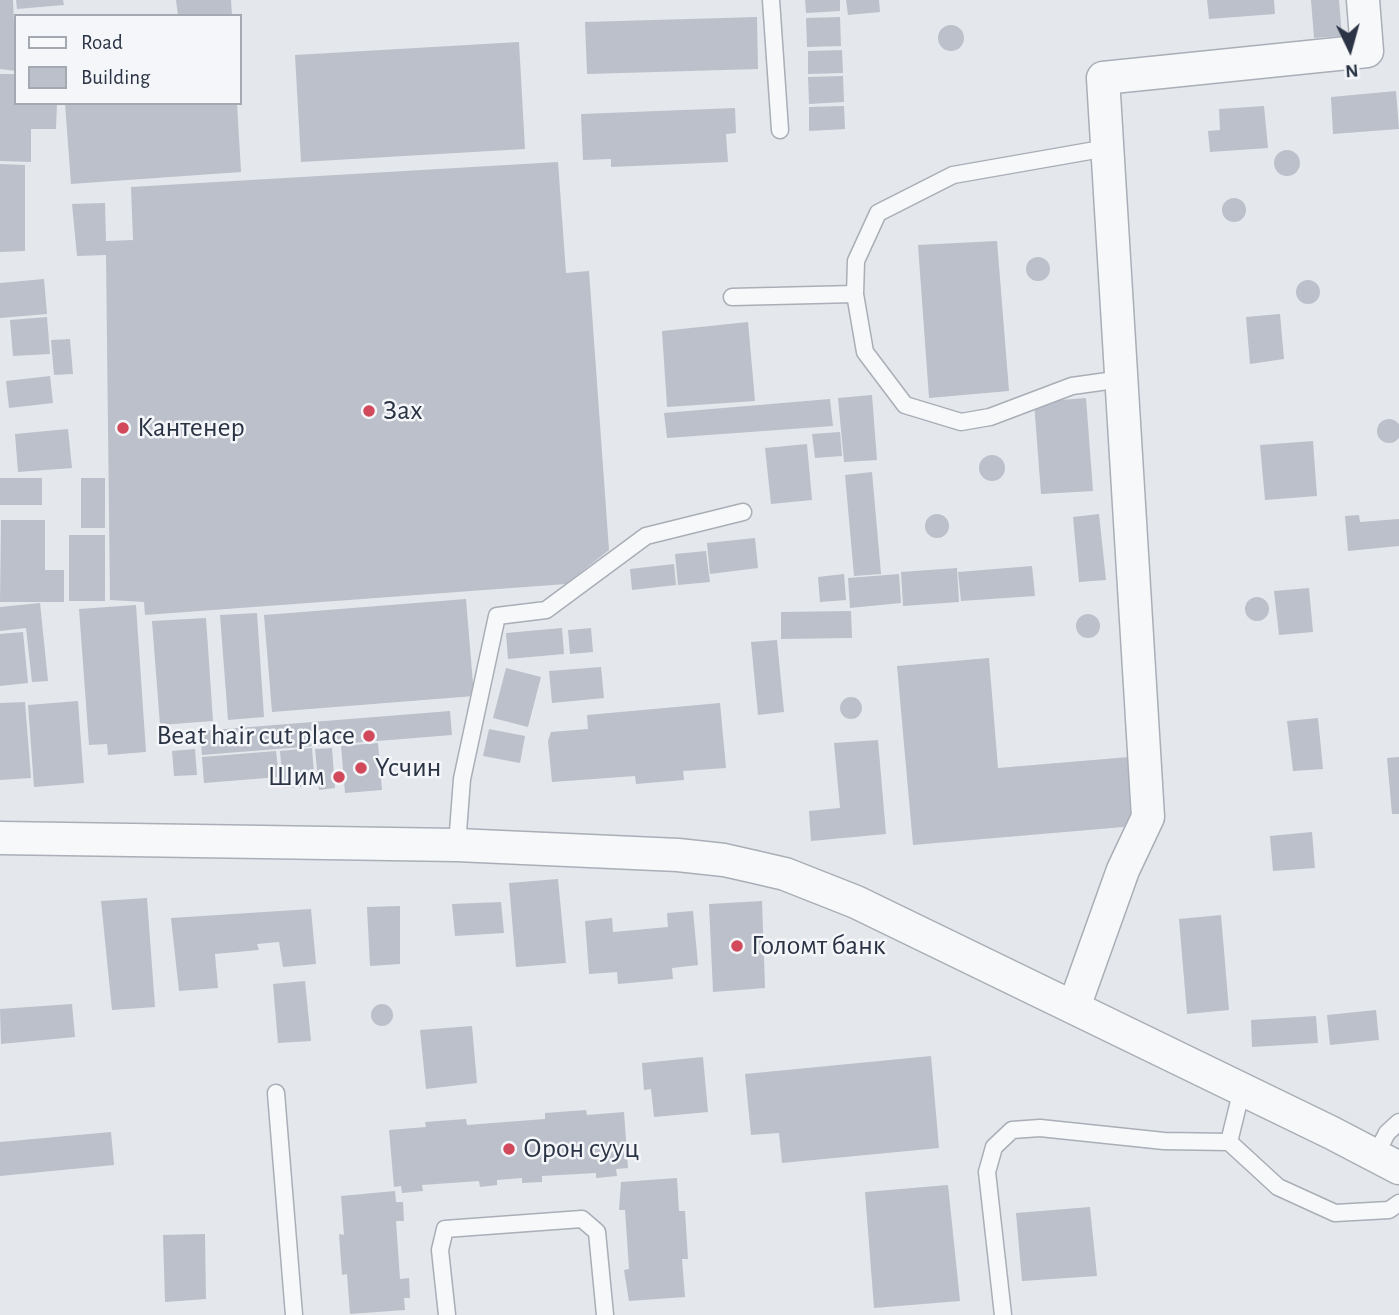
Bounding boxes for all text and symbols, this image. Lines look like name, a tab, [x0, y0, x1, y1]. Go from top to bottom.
legend	[14, 14, 242, 105]
north arrow	[1315, 14, 1385, 84]
text: Road	[81, 32, 123, 53]
text: N	[1344, 60, 1359, 80]
text: Building	[81, 67, 150, 88]
place label: Зах	[383, 394, 423, 428]
marker: Зах	[361, 403, 377, 419]
place label: Кантенер	[137, 411, 245, 445]
marker: Кантенер	[115, 420, 131, 436]
place label: Beat hair cut place	[157, 719, 355, 753]
marker: Beat hair cut place	[361, 728, 377, 744]
place label: Үсчин	[375, 751, 441, 785]
place label: Шим	[267, 760, 325, 794]
marker: Үсчин	[353, 760, 369, 776]
marker: Шим	[331, 769, 347, 785]
place label: Голомт банк	[751, 929, 886, 963]
marker: Голомт банк	[729, 938, 745, 954]
place label: Орон сууц	[523, 1132, 639, 1166]
marker: Орон сууц	[501, 1141, 517, 1157]

